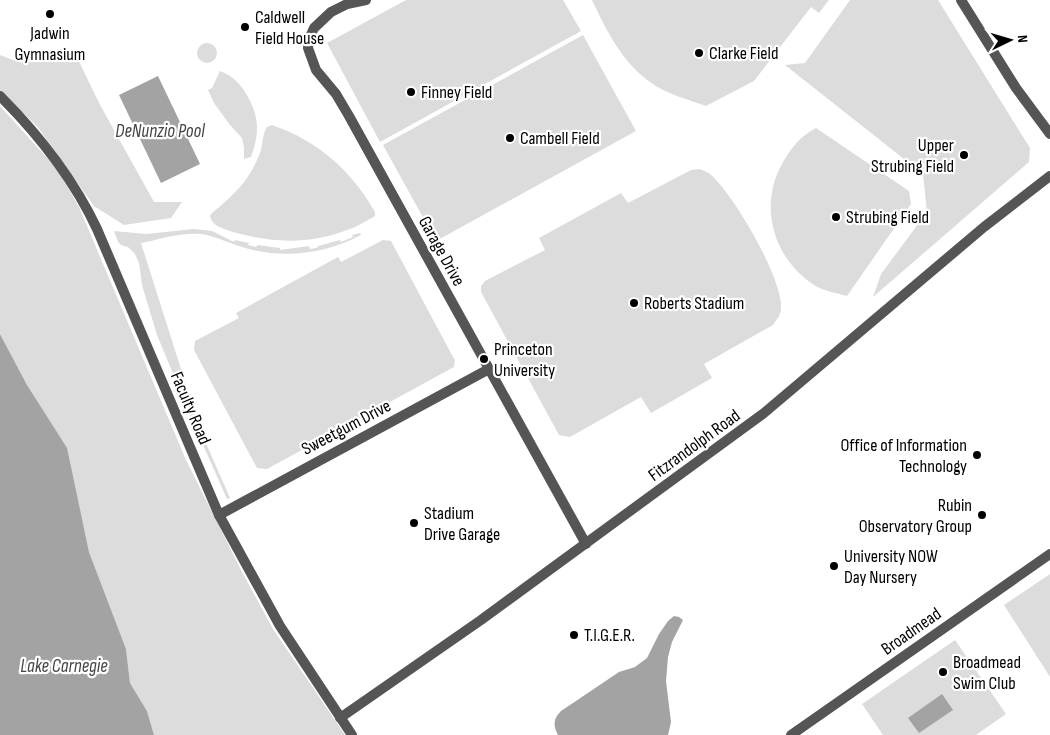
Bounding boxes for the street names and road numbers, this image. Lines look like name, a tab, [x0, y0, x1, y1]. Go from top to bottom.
street label: Garage Drive	[414, 213, 469, 290]
street label: Faculty Road	[166, 369, 215, 448]
street label: Sweetgum Drive	[298, 395, 395, 460]
street label: Fitzrandolph Road	[644, 405, 744, 486]
street label: Broadmead	[877, 603, 945, 660]

